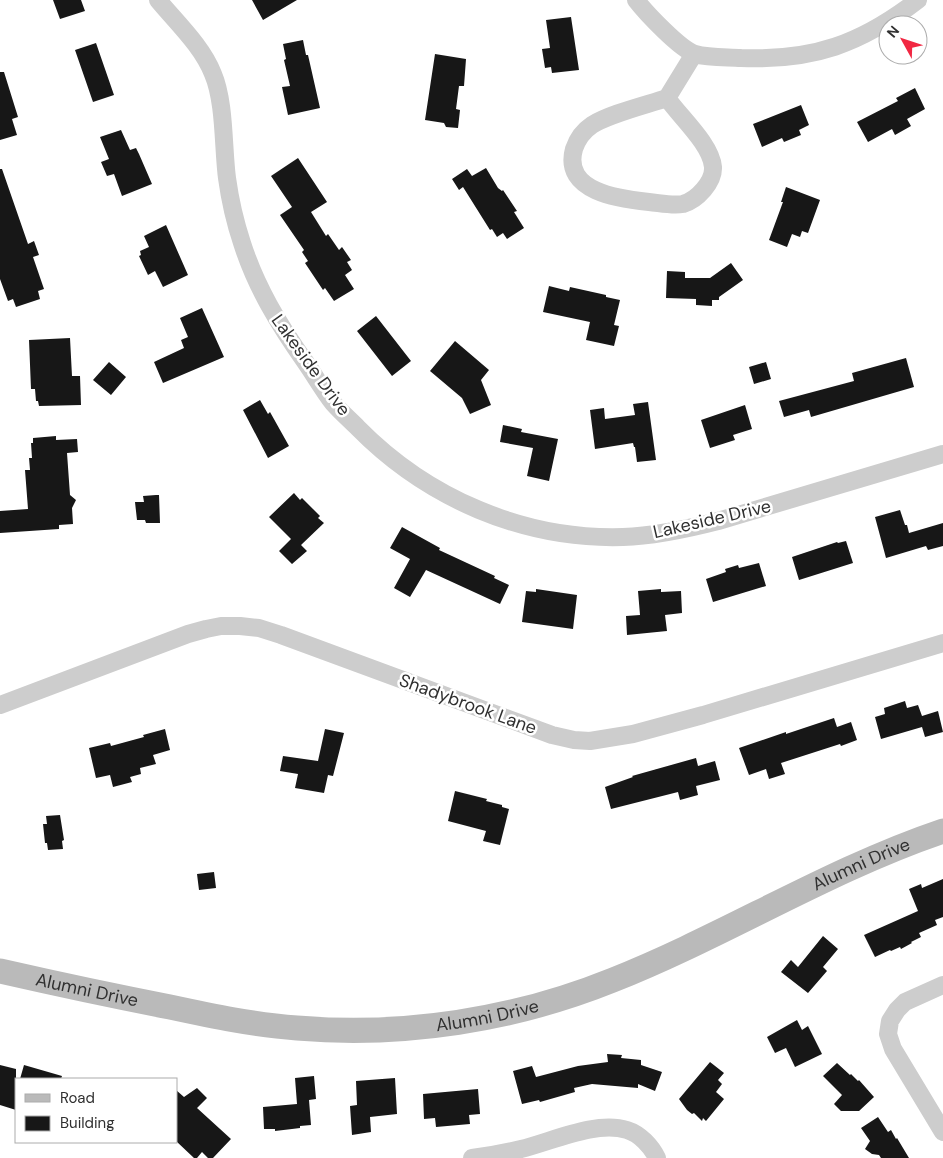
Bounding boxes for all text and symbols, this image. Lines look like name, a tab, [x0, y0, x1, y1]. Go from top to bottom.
north arrow	[878, 15, 928, 65]
text: N	[883, 22, 903, 41]
street label: Lakeside Drive	[266, 309, 356, 421]
street label: Lakeside Drive	[651, 494, 773, 544]
street label: Shadybrook Lane	[396, 668, 540, 740]
street label: Alumni Drive	[808, 832, 913, 896]
street label: Alumni Drive	[33, 967, 140, 1012]
street label: Alumni Drive	[434, 994, 541, 1037]
legend	[15, 1078, 178, 1143]
text: Road	[60, 1088, 95, 1108]
text: Building	[60, 1113, 115, 1133]

